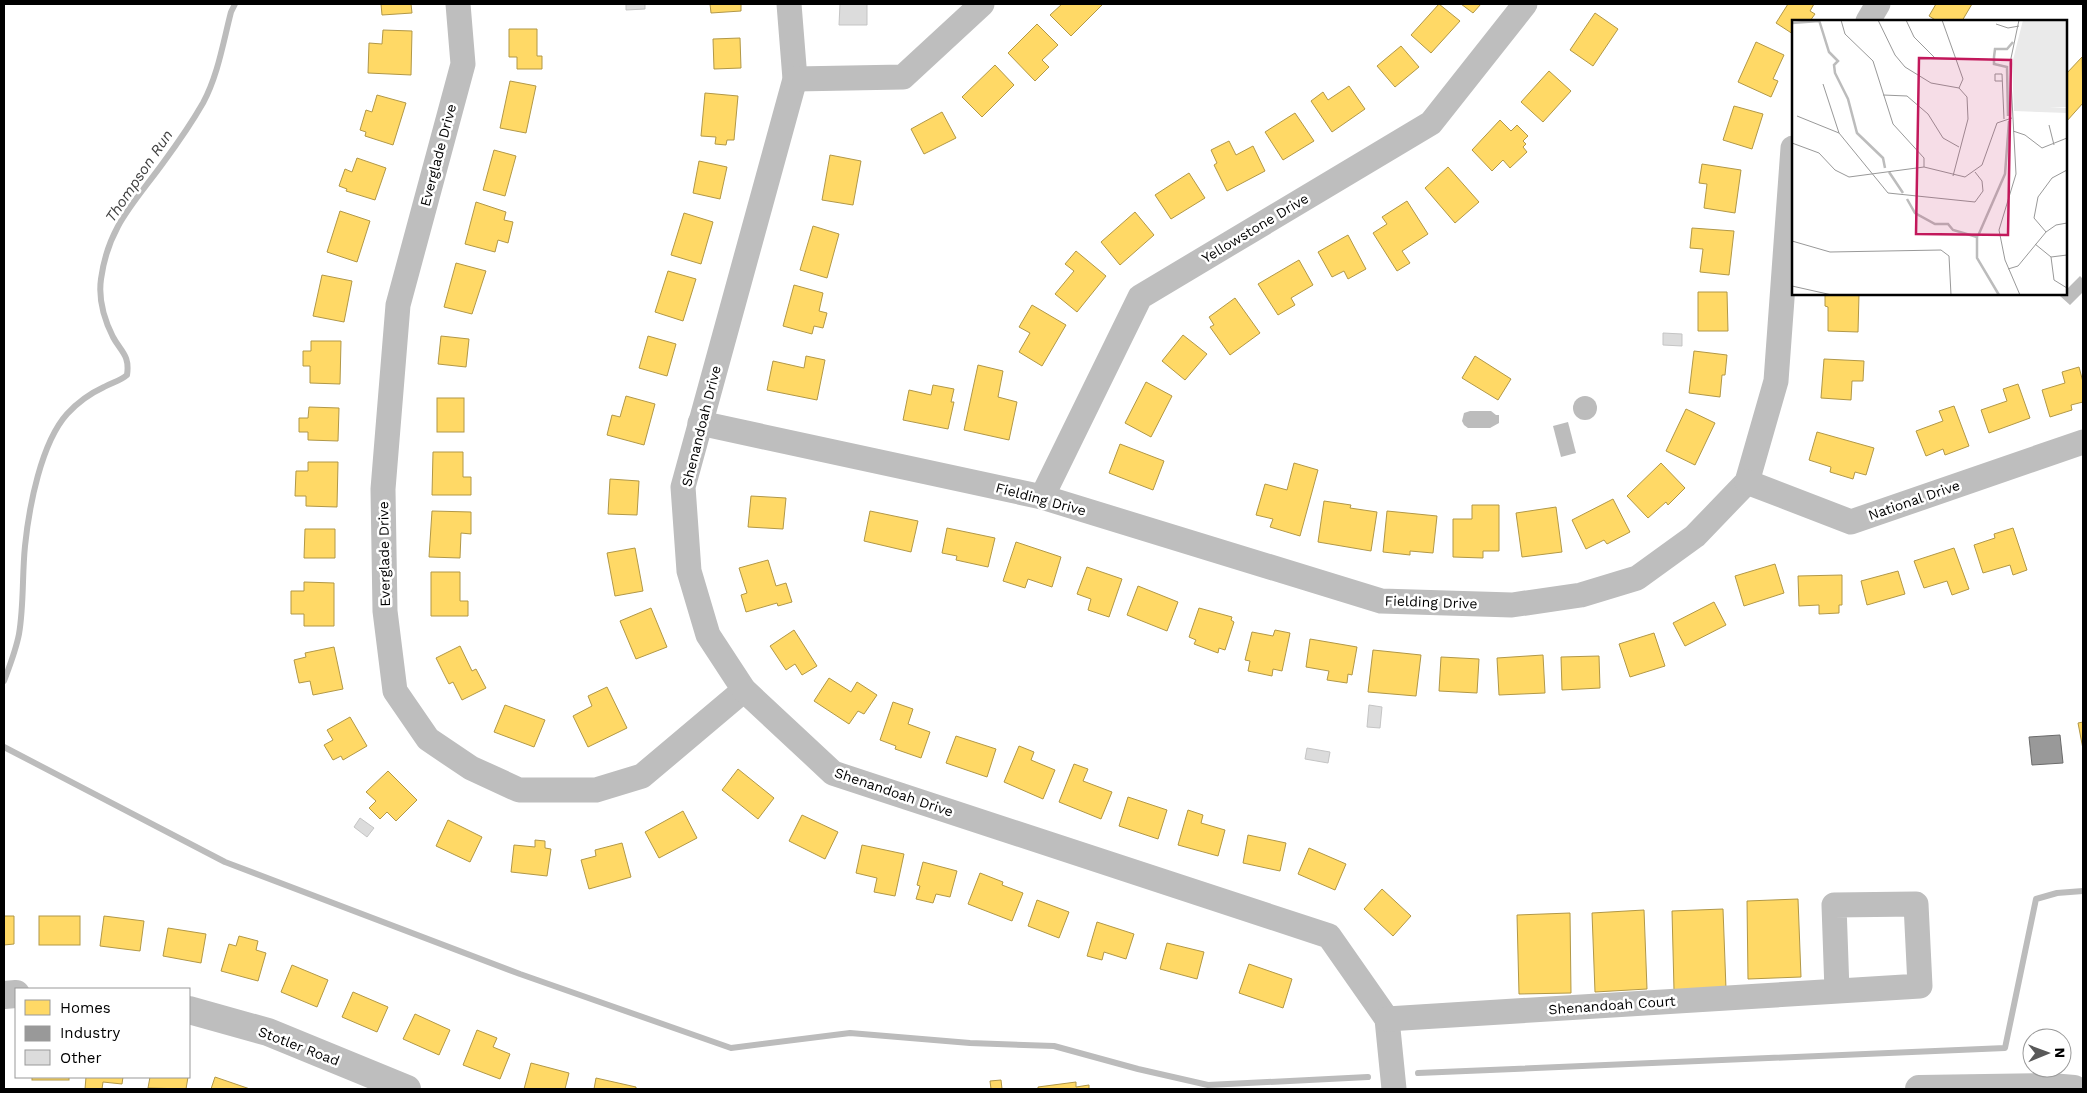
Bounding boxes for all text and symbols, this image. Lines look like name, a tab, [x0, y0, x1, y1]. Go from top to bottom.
inset map	[1792, 20, 2067, 295]
street label: Everglade Drive	[417, 102, 459, 208]
water label: Thompson Run	[101, 126, 177, 226]
street label: Yellowstone Drive	[1199, 190, 1311, 266]
street label: Shenandoah Drive	[678, 364, 724, 488]
street label: National Drive	[1866, 477, 1962, 523]
street label: Fielding Drive	[994, 479, 1088, 519]
street label: Everglade Drive	[375, 501, 393, 607]
street label: Fielding Drive	[1384, 592, 1478, 612]
street label: Shenandoah Drive	[833, 764, 955, 820]
legend	[15, 988, 190, 1078]
street label: Shenandoah Court	[1548, 993, 1676, 1017]
text: Homes	[60, 999, 111, 1017]
street label: Stotler Road	[256, 1023, 342, 1069]
text: Industry	[60, 1024, 121, 1042]
north arrow	[2022, 1028, 2072, 1078]
text: N	[2052, 1047, 2068, 1058]
text: Other	[60, 1049, 102, 1067]

